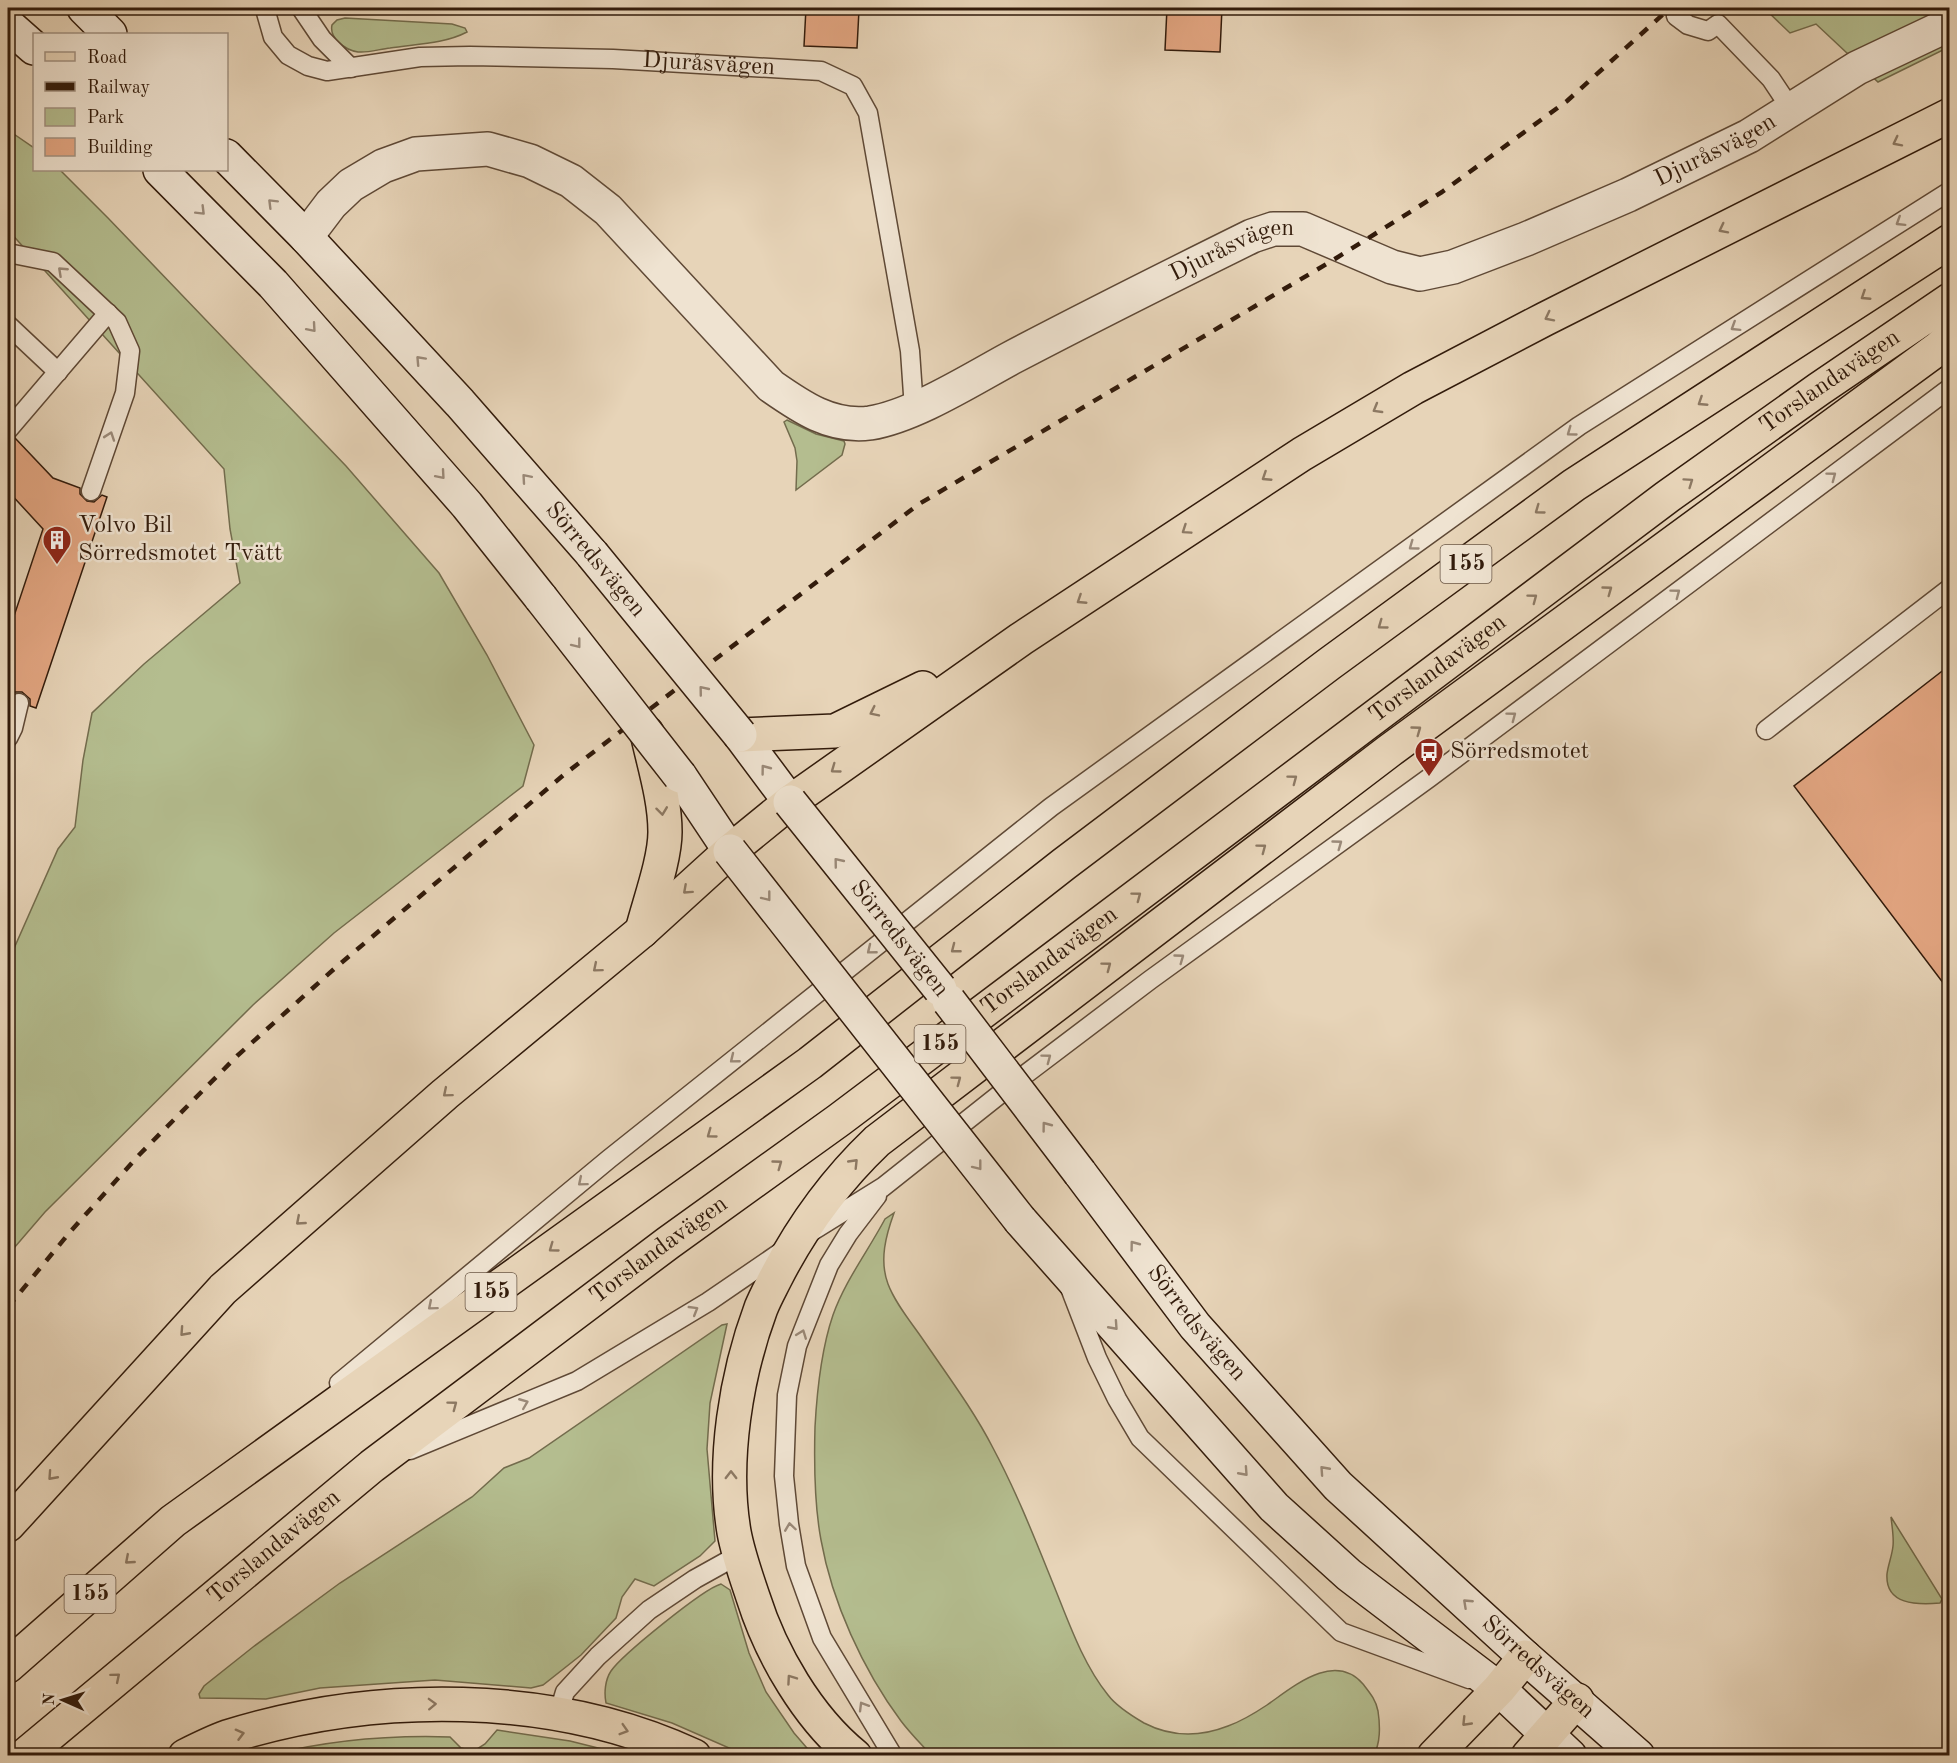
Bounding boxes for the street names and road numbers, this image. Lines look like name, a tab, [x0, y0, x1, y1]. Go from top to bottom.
street label: Djuråsvägen	[642, 49, 776, 80]
street label: Djuråsvägen	[1651, 110, 1781, 192]
street label: Djuråsvägen	[1166, 217, 1294, 287]
street label: Torslandavägen	[1756, 326, 1905, 439]
street label: Sörredsvägen	[540, 498, 650, 622]
road number: 155	[1440, 545, 1492, 583]
street label: Torslandavägen	[1365, 610, 1511, 728]
street label: Sörredsvägen	[845, 876, 953, 1002]
street label: Torslandavägen	[977, 902, 1123, 1020]
road number: 155	[914, 1025, 966, 1063]
street label: Torslandavägen	[586, 1192, 732, 1309]
street label: Sörredsvägen	[1142, 1261, 1250, 1386]
road number: 155	[466, 1273, 516, 1311]
street label: Torslandavägen	[204, 1486, 345, 1609]
road number: 155	[64, 1575, 116, 1613]
street label: Sörredsvägen	[1477, 1611, 1599, 1724]

